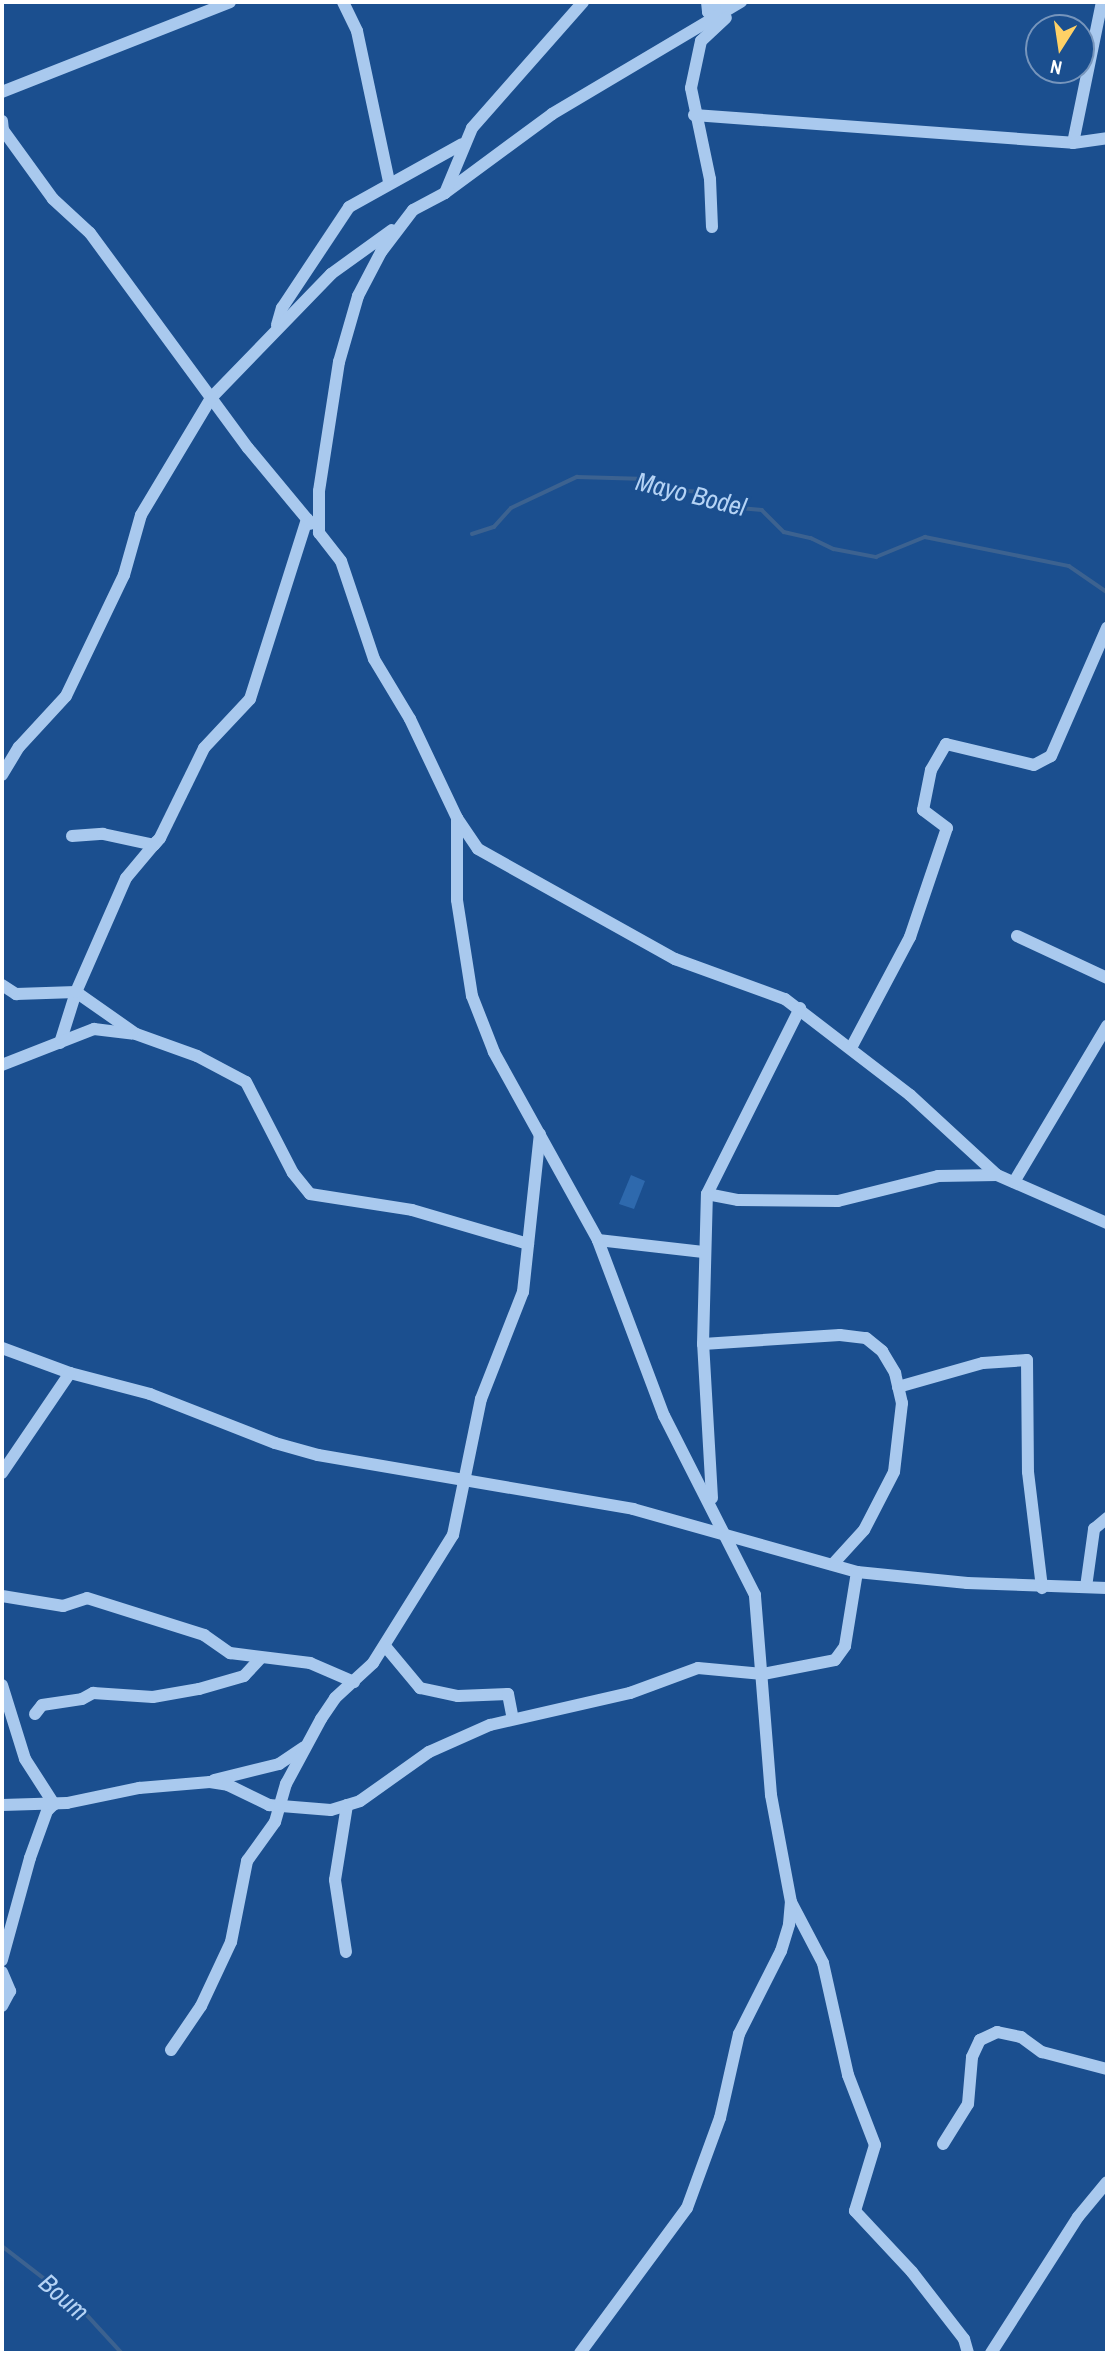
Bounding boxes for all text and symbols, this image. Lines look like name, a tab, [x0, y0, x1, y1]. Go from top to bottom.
north arrow	[1025, 14, 1095, 84]
text: N	[1048, 54, 1064, 81]
water label: Mayo Bodel	[633, 465, 749, 523]
water label: Boum	[33, 2267, 95, 2327]

